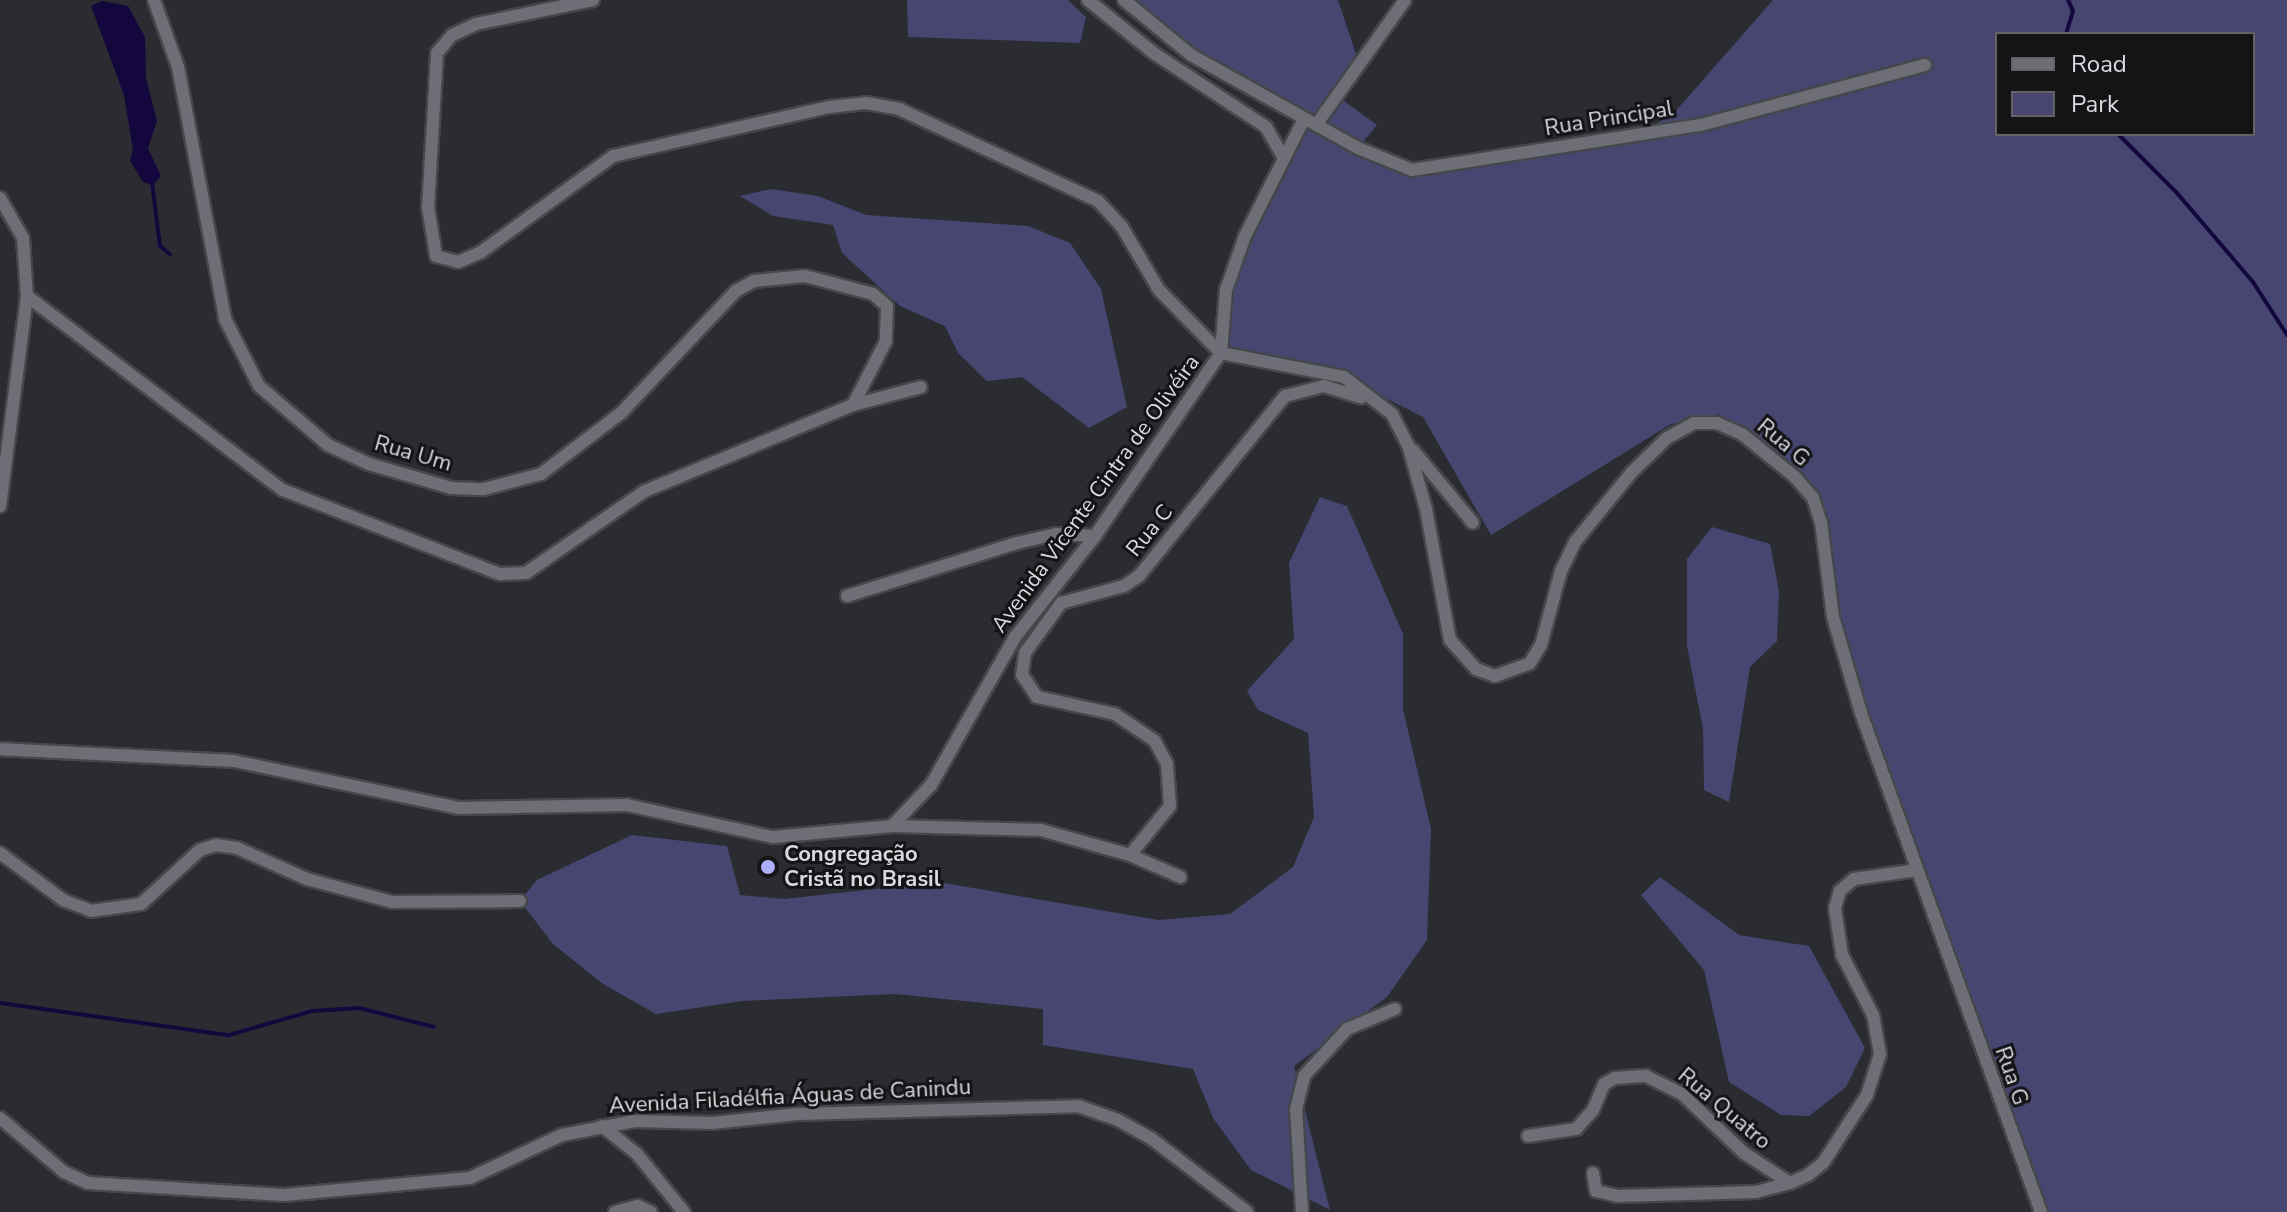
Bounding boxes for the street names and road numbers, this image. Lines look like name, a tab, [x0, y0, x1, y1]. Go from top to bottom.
street label: Rua Principal	[1543, 96, 1675, 142]
street label: Avenida Vicente Cintra de Olivéira	[986, 350, 1206, 638]
street label: Rua G	[1751, 413, 1815, 473]
street label: Rua Um	[371, 430, 455, 478]
street label: Rua C	[1121, 500, 1179, 562]
street label: Rua G	[1989, 1043, 2033, 1109]
street label: Rua Quatro	[1672, 1063, 1776, 1155]
street label: Avenida Filadélfia Águas de Canindu	[608, 1074, 972, 1120]

